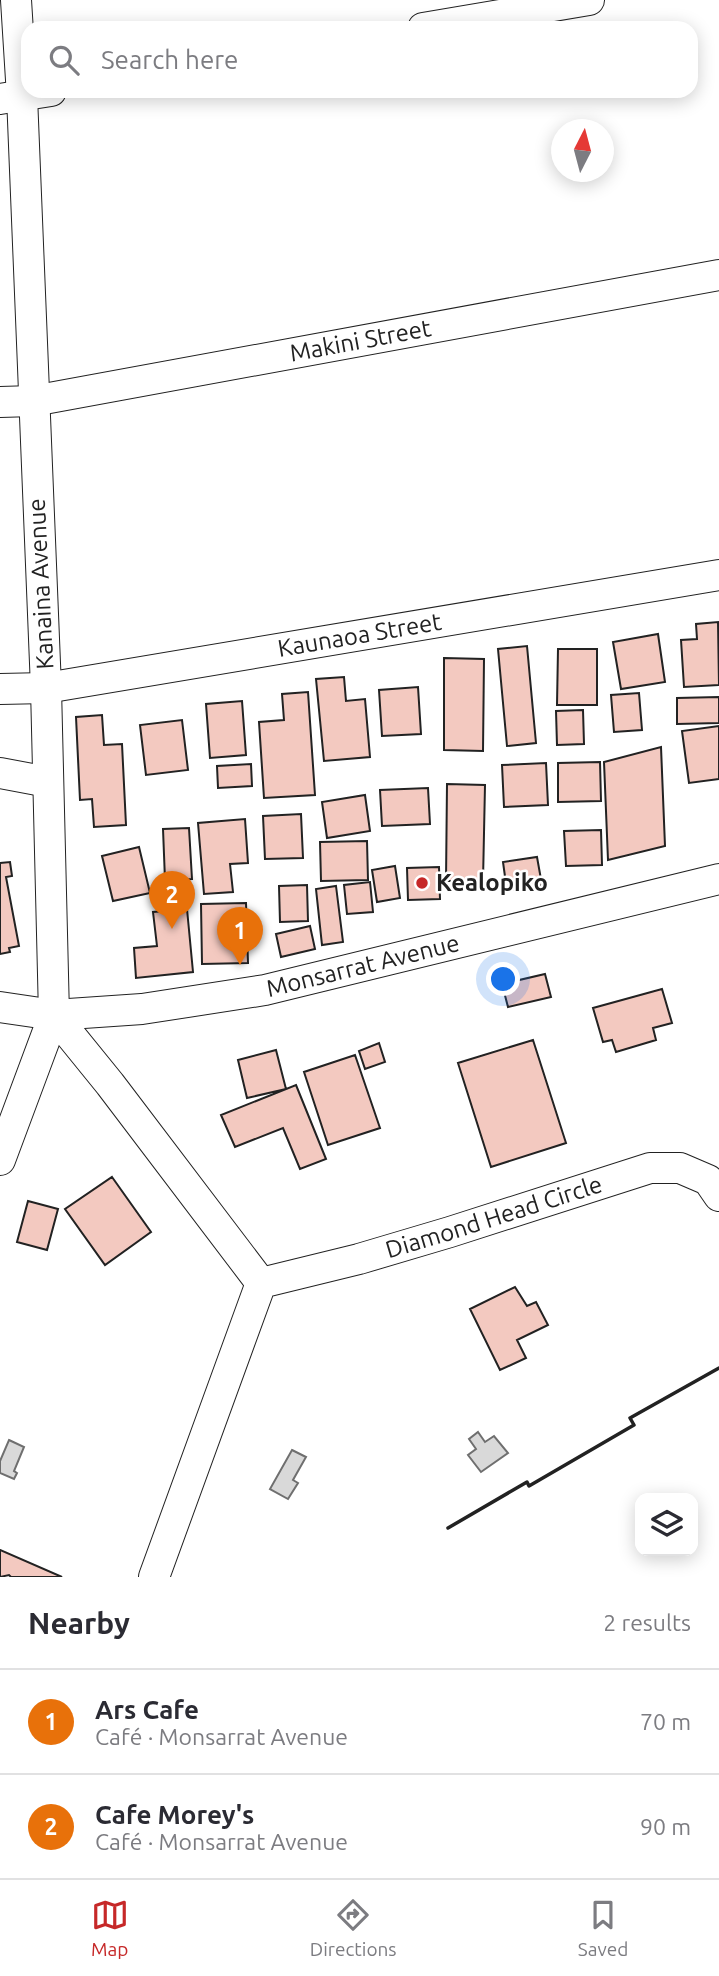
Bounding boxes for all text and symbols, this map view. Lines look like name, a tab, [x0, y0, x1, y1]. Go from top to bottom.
search box	[21, 21, 698, 98]
icon: search	[45, 41, 83, 79]
text: Search here	[101, 45, 238, 74]
north arrow	[551, 119, 614, 182]
street label: Makini Street	[288, 314, 434, 367]
street label: Kanaina Avenue	[23, 498, 58, 670]
street label: Kaunaoa Street	[276, 608, 444, 662]
place label: Kealopiko	[436, 869, 548, 896]
pin: 2	[149, 871, 195, 929]
marker: Kealopiko	[414, 875, 430, 891]
pin: 1	[217, 907, 263, 965]
street label: Monsarrat Avenue	[263, 929, 462, 1002]
your location	[486, 962, 520, 996]
street label: Diamond Head Circle	[382, 1170, 605, 1263]
map controls	[635, 1493, 698, 1556]
button: layers	[635, 1493, 698, 1556]
text: Nearby	[28, 1606, 130, 1640]
text: 2 results	[603, 1610, 691, 1635]
text: Ars Cafe	[95, 1695, 199, 1724]
text: 1	[45, 1709, 57, 1734]
text: 70 m	[640, 1709, 691, 1734]
text: Café · Monsarrat Avenue	[95, 1724, 348, 1749]
text: Cafe Morey's	[95, 1800, 254, 1829]
text: 2	[45, 1814, 57, 1839]
text: 90 m	[640, 1814, 691, 1839]
text: Café · Monsarrat Avenue	[95, 1829, 348, 1854]
tab: Map	[91, 1896, 129, 1960]
tab: Directions	[310, 1896, 397, 1960]
tab: Saved	[578, 1896, 628, 1960]

